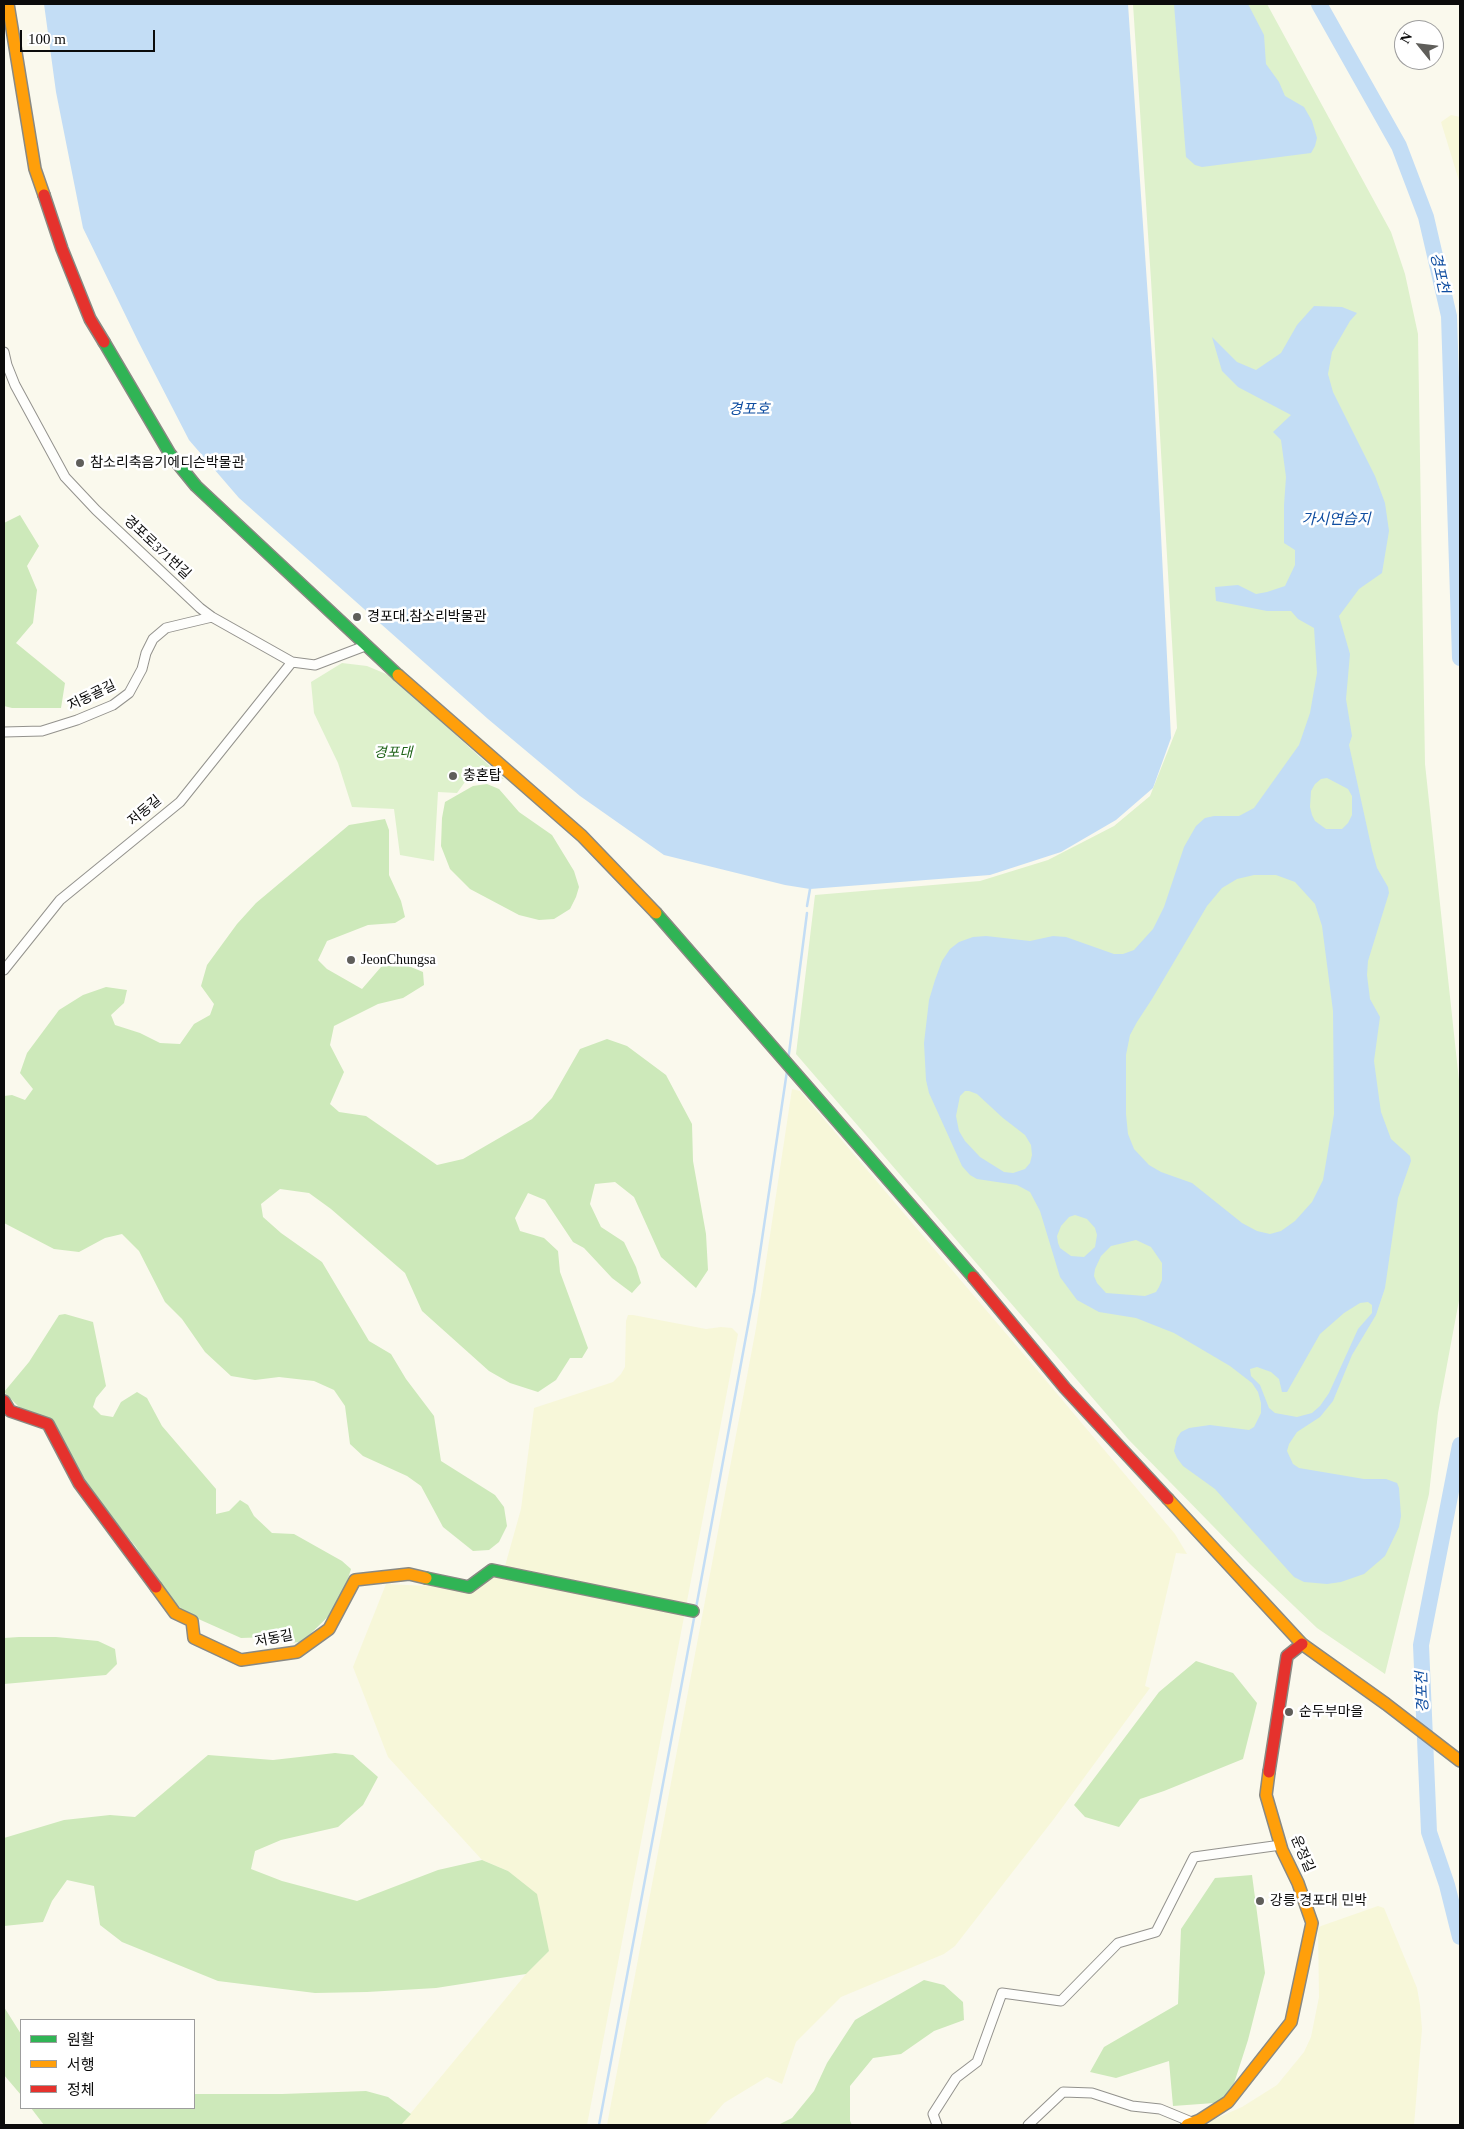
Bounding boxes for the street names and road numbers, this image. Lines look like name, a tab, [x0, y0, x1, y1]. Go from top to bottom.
street label: 경포로371번길	[120, 513, 194, 583]
street label: 저동골길	[65, 677, 119, 715]
street label: 저동길	[125, 792, 165, 830]
street label: 저동길	[253, 1627, 295, 1651]
street label: 운정길	[1287, 1833, 1317, 1875]

